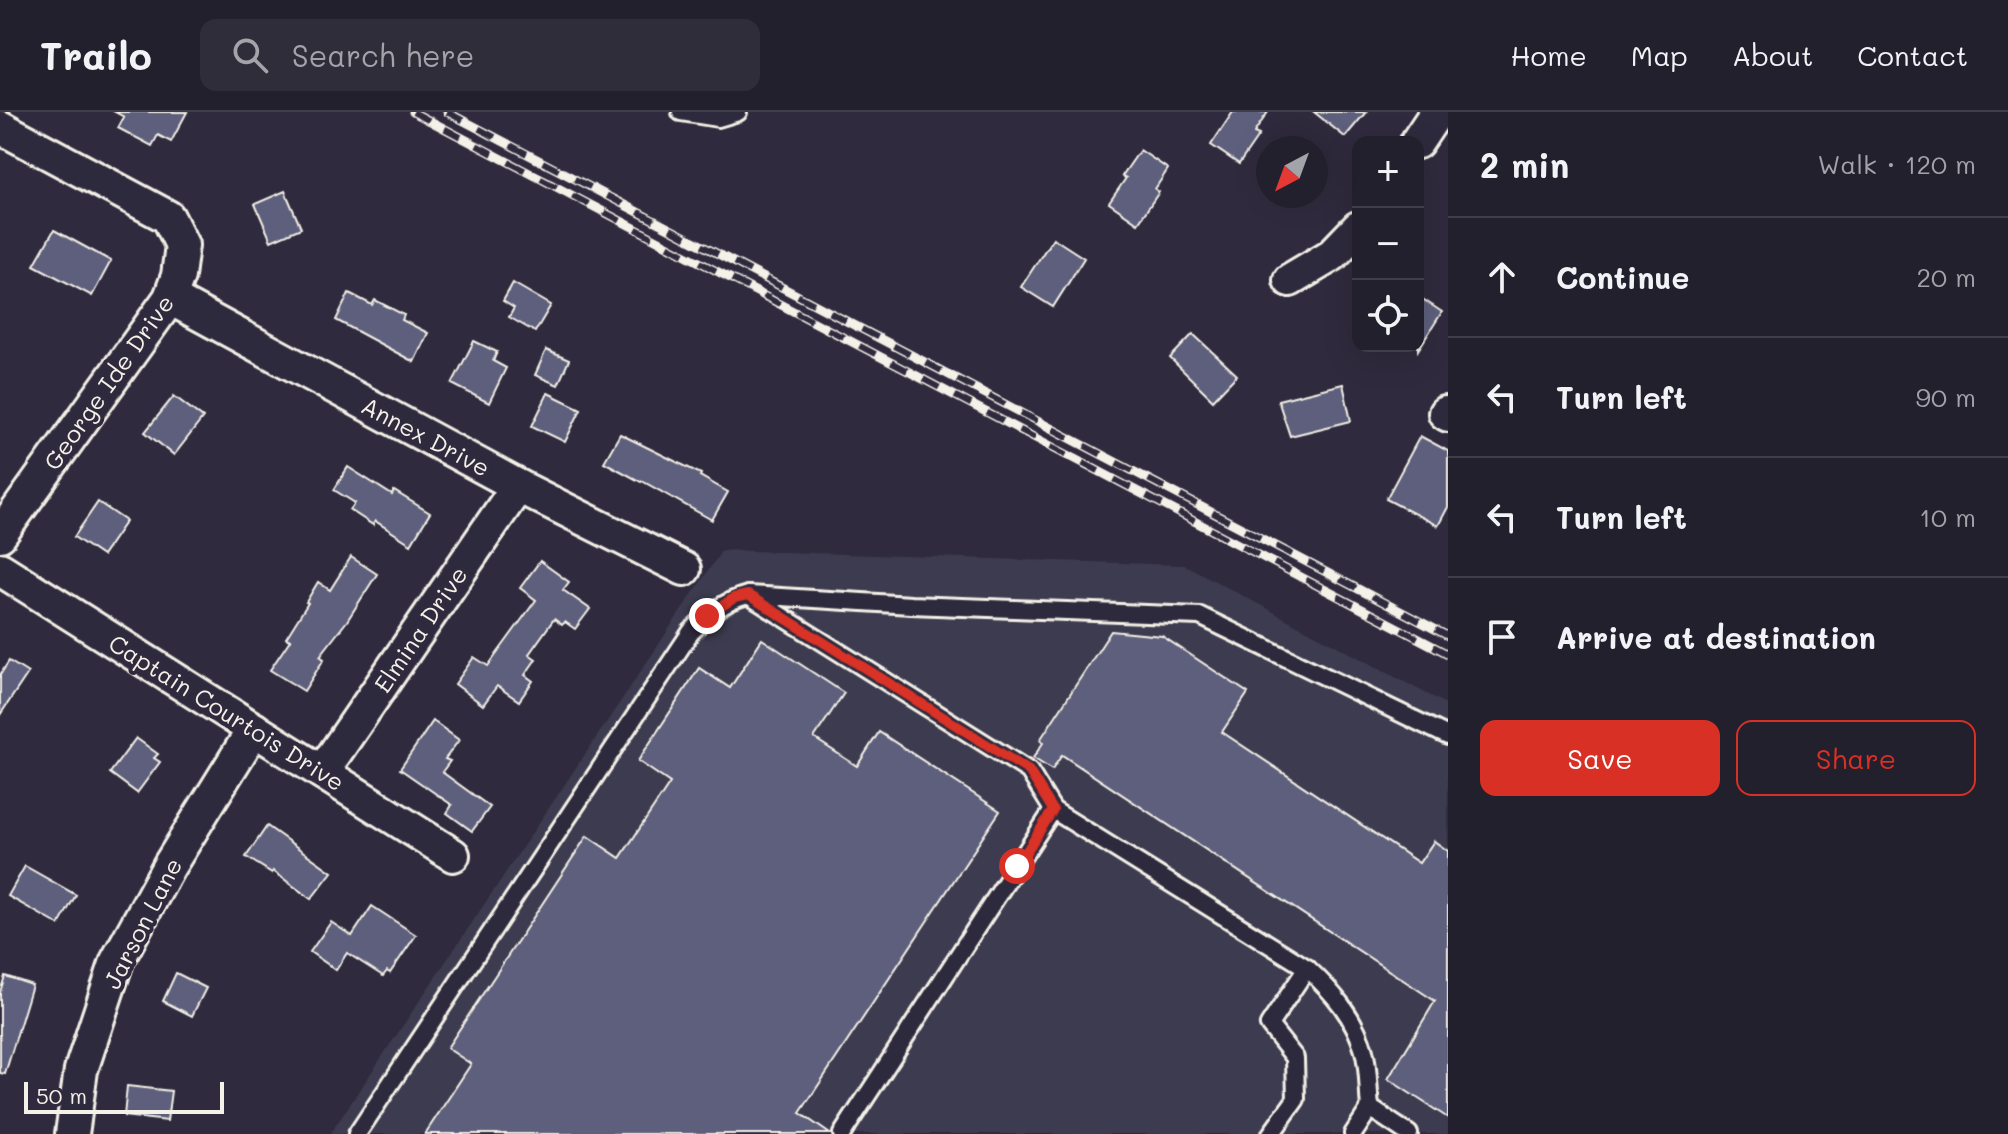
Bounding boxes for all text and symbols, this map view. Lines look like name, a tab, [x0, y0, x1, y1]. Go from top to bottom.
search box	[200, 19, 760, 91]
text: Trailo	[40, 30, 152, 80]
icon: search	[228, 33, 272, 77]
text: Search here	[292, 35, 474, 75]
text: Home	[1511, 37, 1587, 73]
text: Map	[1631, 37, 1688, 73]
text: About	[1732, 37, 1813, 73]
text: Contact	[1857, 37, 1968, 73]
north arrow	[1256, 136, 1328, 208]
map controls	[1352, 136, 1424, 352]
button: +	[1352, 136, 1424, 208]
text: 2 min	[1480, 142, 1569, 187]
text: Walk · 120 m	[1817, 147, 1976, 181]
button: −	[1352, 208, 1424, 280]
icon: ahead	[1480, 255, 1524, 299]
text: Continue	[1556, 257, 1689, 297]
text: 20 m	[1916, 260, 1976, 294]
button: locate	[1352, 280, 1424, 352]
street label: George Ide Drive	[36, 288, 180, 476]
icon: left	[1480, 375, 1524, 419]
text: Turn left	[1556, 377, 1687, 417]
text: 90 m	[1916, 380, 1976, 414]
street label: Annex Drive	[356, 389, 496, 483]
icon: left	[1480, 495, 1524, 539]
text: Turn left	[1556, 497, 1687, 537]
text: 10 m	[1919, 500, 1976, 534]
street label: Elmina Drive	[366, 560, 474, 698]
route end	[689, 598, 725, 634]
icon: arrive	[1480, 615, 1524, 659]
text: Arrive at destination	[1556, 617, 1876, 657]
street label: Captain Courtois Drive	[103, 627, 351, 797]
button: Save	[1480, 720, 1720, 796]
button: Share	[1736, 720, 1976, 796]
route start	[999, 848, 1035, 884]
street label: Jarson Lane	[96, 852, 188, 994]
scale bar	[24, 1078, 224, 1114]
text: 50 m	[36, 1081, 87, 1110]

